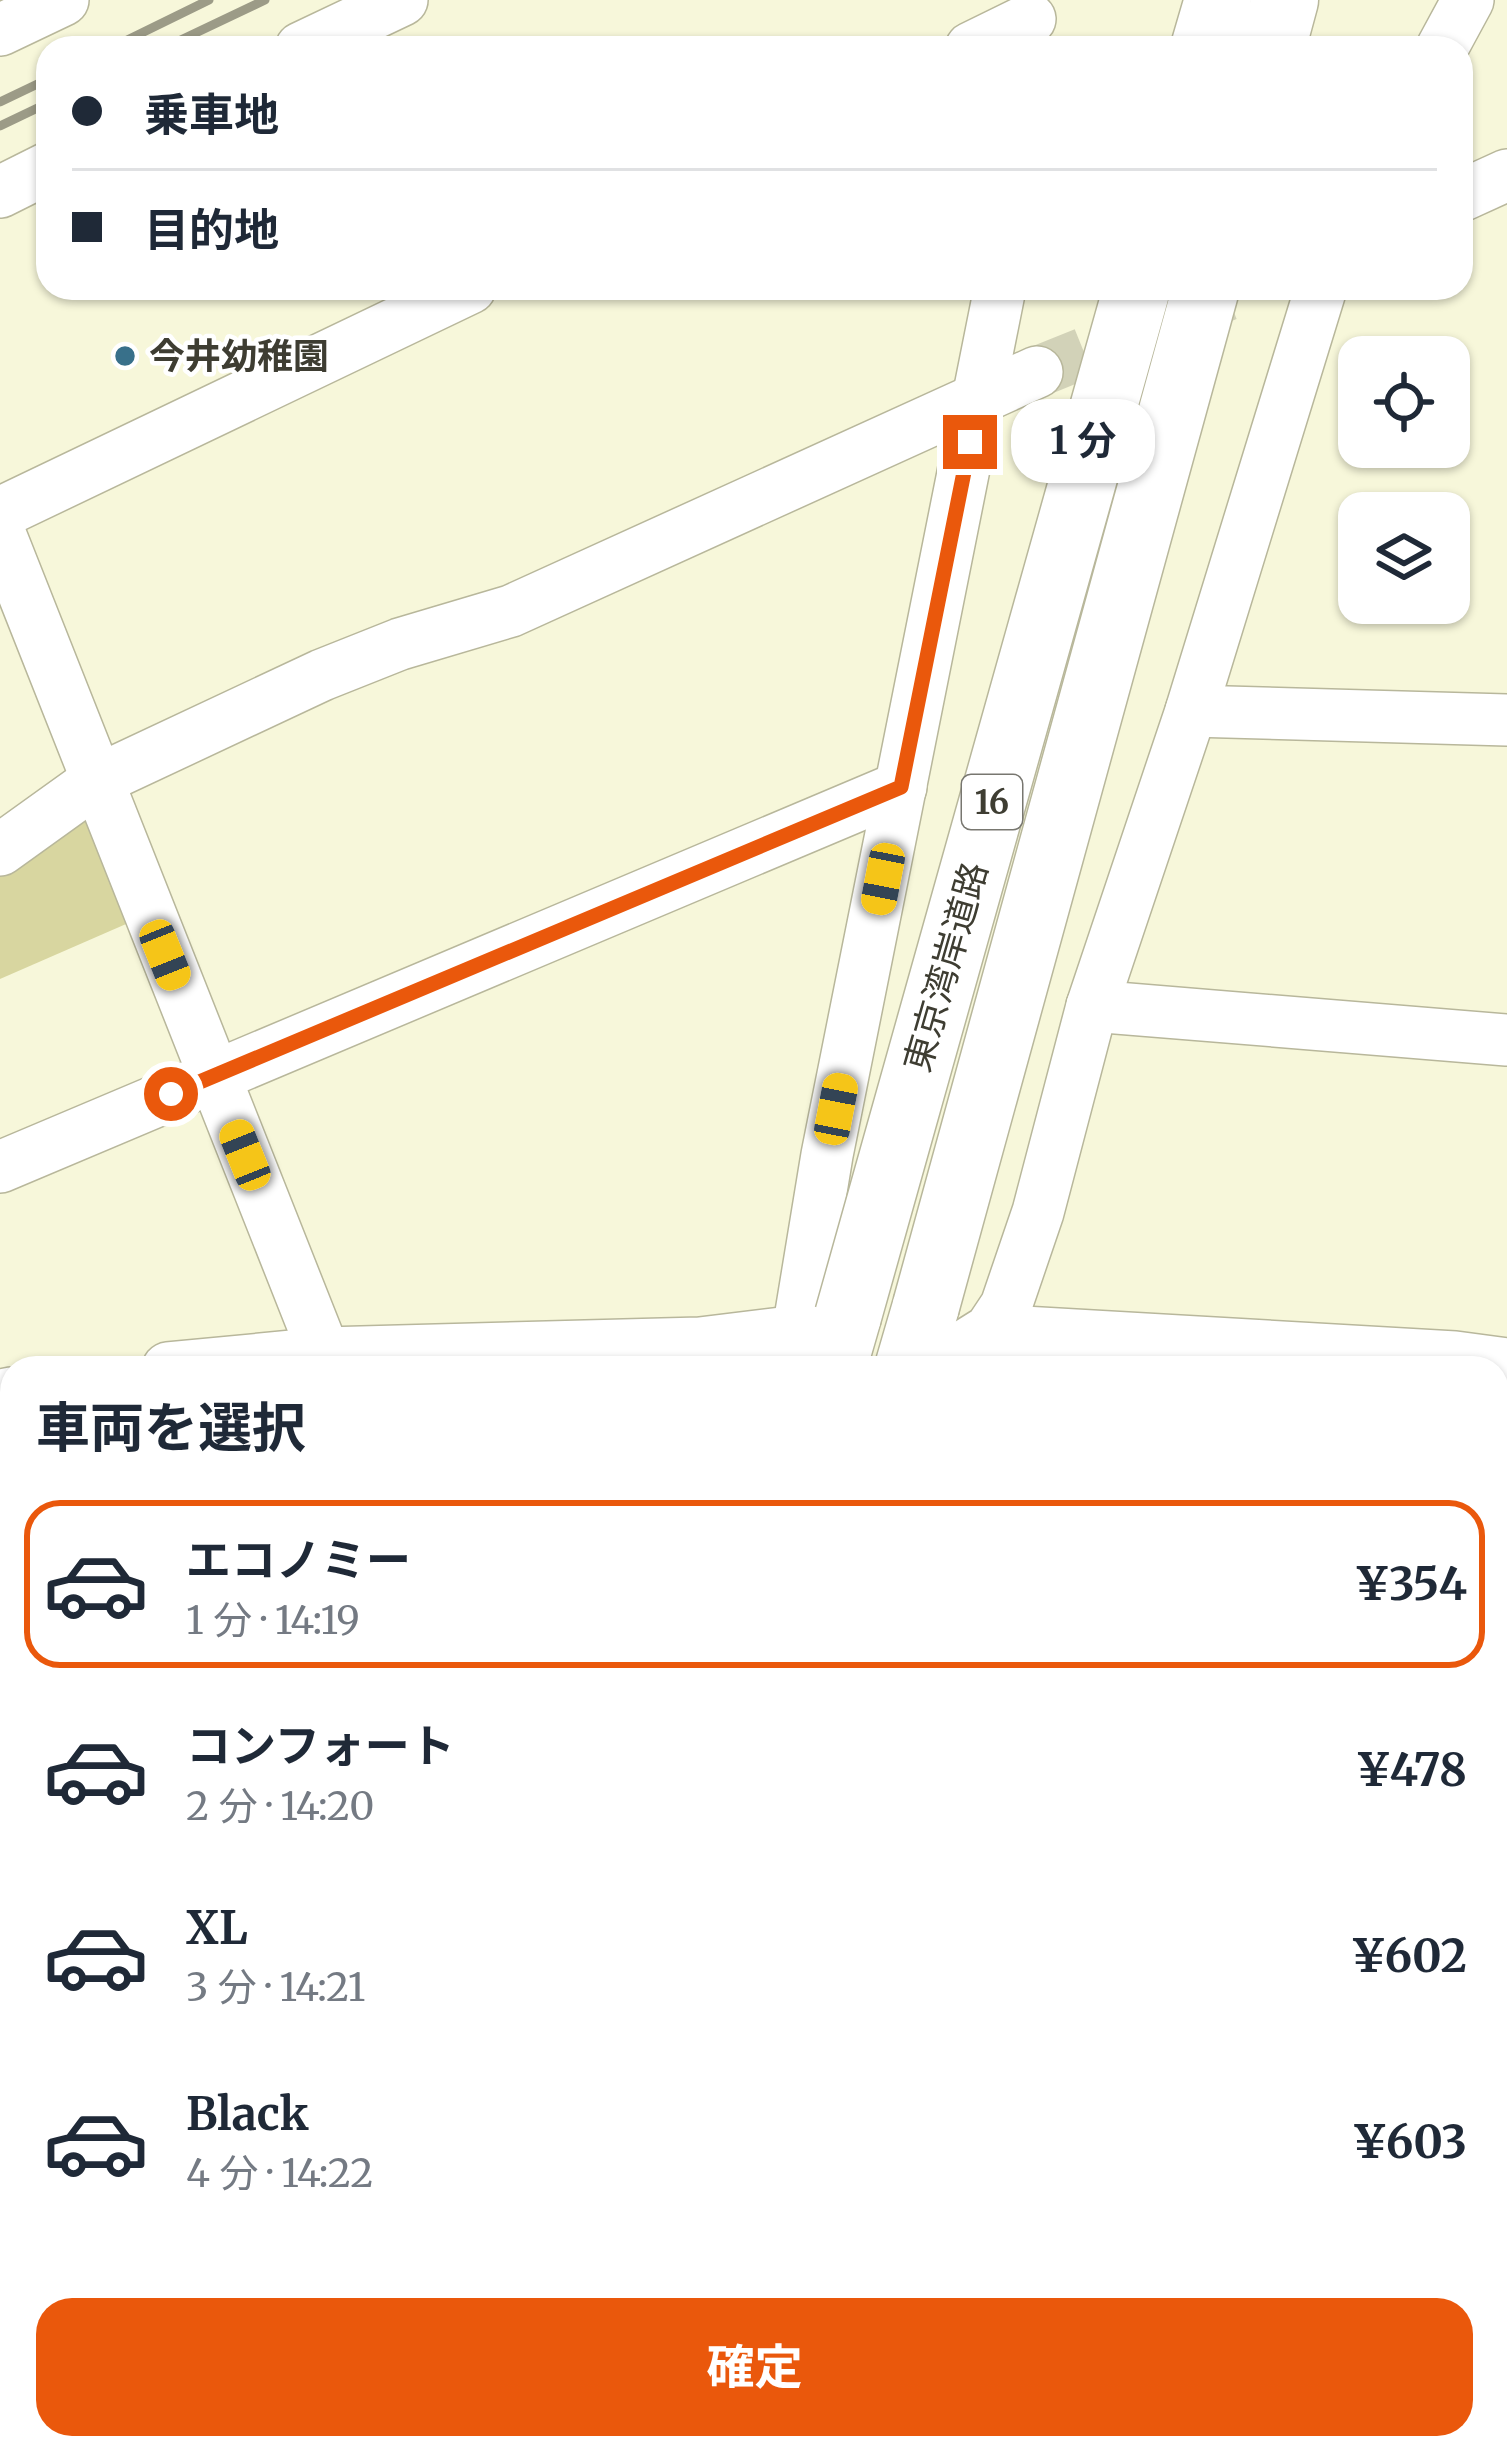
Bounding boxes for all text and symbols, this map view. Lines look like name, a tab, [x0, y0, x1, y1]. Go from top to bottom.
text: 乗車地	[144, 87, 279, 143]
text: 目的地	[144, 202, 279, 258]
place label: 今井幼稚園	[149, 334, 329, 379]
map controls	[1338, 336, 1470, 624]
button: locate	[1338, 336, 1470, 468]
marker: 今井幼稚園	[112, 343, 138, 369]
callout: 1 分	[1012, 400, 1156, 484]
route end	[943, 415, 997, 469]
text: 1 分	[1050, 416, 1116, 465]
button: layers	[1338, 492, 1470, 624]
road number: 16	[962, 775, 1022, 829]
car	[858, 840, 908, 918]
street label: 東京湾岸道路	[895, 857, 997, 1077]
car	[135, 915, 195, 995]
route start	[144, 1067, 198, 1121]
car	[811, 1070, 861, 1148]
car	[215, 1115, 275, 1195]
text: 車両を選択	[36, 1394, 306, 1462]
icon: car	[42, 1530, 150, 1638]
text: エコノミー	[186, 1532, 411, 1588]
text: ¥354	[1354, 1556, 1467, 1612]
text: 1 分 · 14:19	[186, 1596, 360, 1645]
icon: car	[42, 1716, 150, 1824]
text: コンフォート	[186, 1718, 455, 1774]
text: ¥478	[1356, 1742, 1467, 1798]
text: 2 分 · 14:20	[186, 1782, 374, 1831]
text: XL	[186, 1900, 248, 1956]
icon: car	[42, 1902, 150, 2010]
text: ¥602	[1351, 1928, 1467, 1984]
text: 3 分 · 14:21	[186, 1963, 366, 2012]
text: Black	[186, 2086, 309, 2142]
icon: car	[42, 2088, 150, 2196]
text: ¥603	[1352, 2114, 1467, 2170]
text: 4 分 · 14:22	[186, 2149, 373, 2198]
button: 確定	[36, 2298, 1473, 2436]

